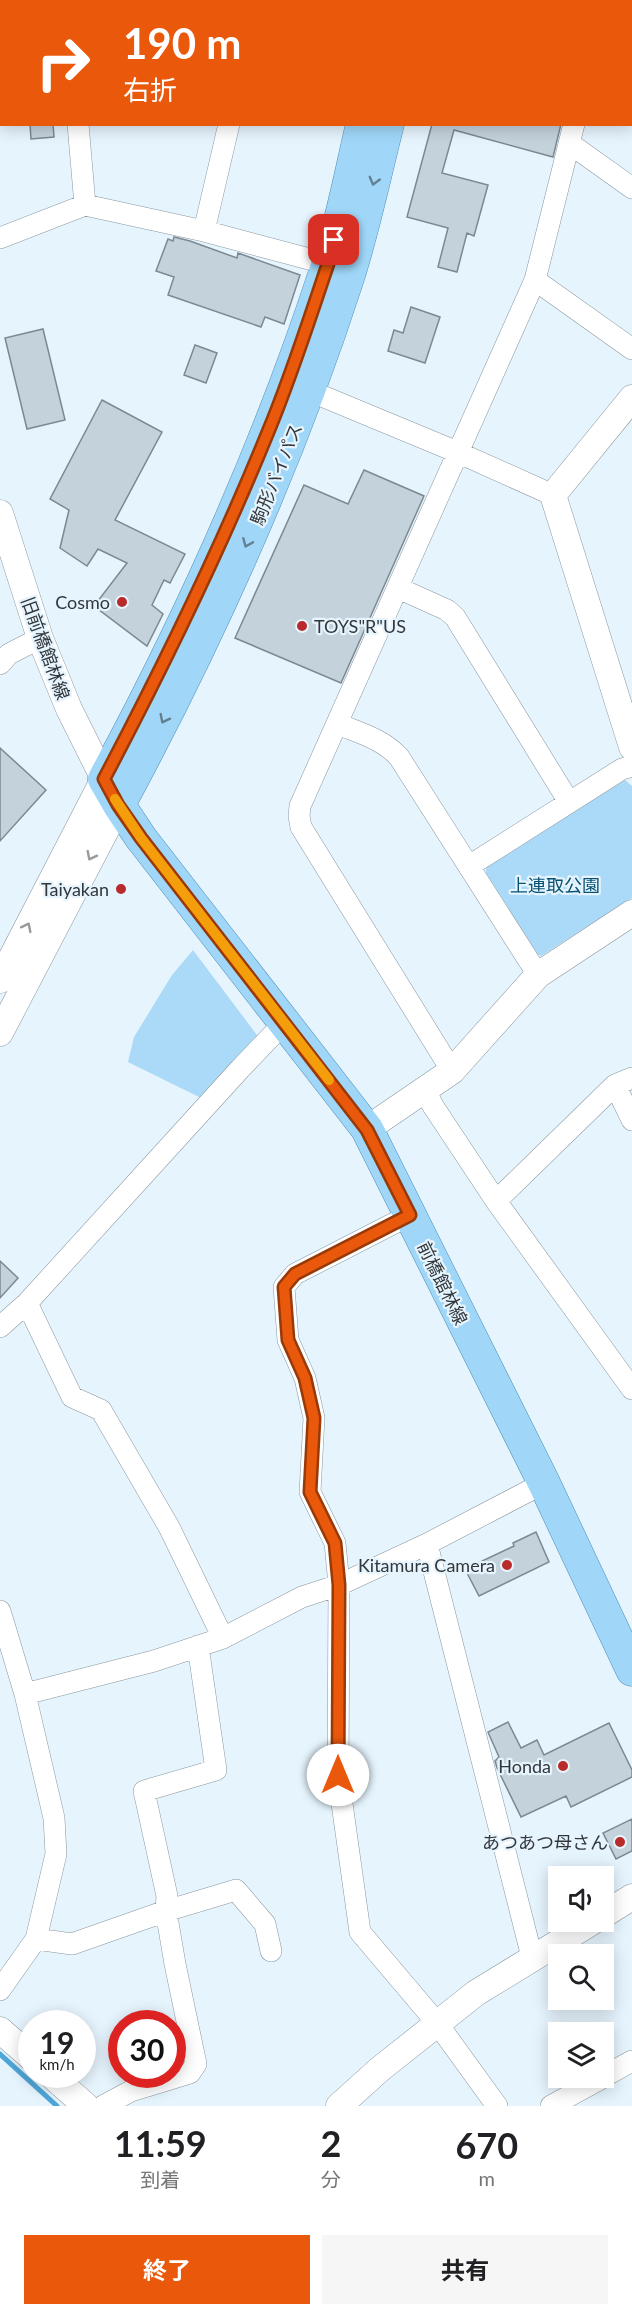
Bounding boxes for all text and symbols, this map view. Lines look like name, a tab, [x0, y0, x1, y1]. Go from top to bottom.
text: 190 m	[123, 18, 241, 68]
icon: right	[24, 24, 102, 102]
text: 右折	[123, 73, 177, 106]
one-way arrow	[368, 176, 381, 186]
pin	[308, 214, 359, 265]
icon: arrive	[317, 223, 350, 256]
street label: 駒形バイパス	[246, 420, 306, 528]
one-way arrow	[242, 537, 254, 548]
place label: Cosmo	[55, 591, 110, 613]
street label: 旧前橋館林線	[17, 593, 75, 703]
marker: Cosmo	[115, 595, 129, 609]
place label: TOYS"R"US	[314, 615, 406, 637]
marker: TOYS"R"US	[295, 619, 309, 633]
one-way arrow	[160, 713, 171, 724]
one-way arrow	[87, 850, 98, 861]
park label: 上連取公園	[510, 874, 600, 896]
place label: Taiyakan	[41, 878, 109, 900]
marker: Taiyakan	[114, 882, 128, 896]
one-way arrow	[19, 923, 31, 934]
street label: 前橋館林線	[413, 1238, 473, 1328]
place label: Kitamura Camera	[358, 1554, 495, 1576]
marker: Kitamura Camera	[500, 1558, 514, 1572]
position arrow	[306, 1743, 370, 1807]
place label: Honda	[498, 1755, 551, 1777]
marker: Honda	[556, 1759, 570, 1773]
place label: あつあつ母さん	[482, 1831, 608, 1853]
marker: あつあつ母さん	[613, 1835, 627, 1849]
map controls	[548, 1866, 614, 2088]
button: sound	[548, 1866, 614, 1932]
button: search	[548, 1944, 614, 2010]
speed limit sign: 30	[108, 2010, 186, 2088]
button: layers	[548, 2022, 614, 2088]
text: 19	[40, 2024, 74, 2060]
text: km/h	[39, 2055, 75, 2073]
text: 11:59	[114, 2121, 207, 2165]
text: 2	[321, 2121, 342, 2165]
text: 670	[455, 2123, 518, 2167]
text: m	[479, 2166, 495, 2190]
text: 到着	[140, 2167, 180, 2191]
text: 分	[321, 2167, 341, 2191]
button: 終了	[24, 2235, 310, 2304]
button: 共有	[322, 2235, 608, 2304]

